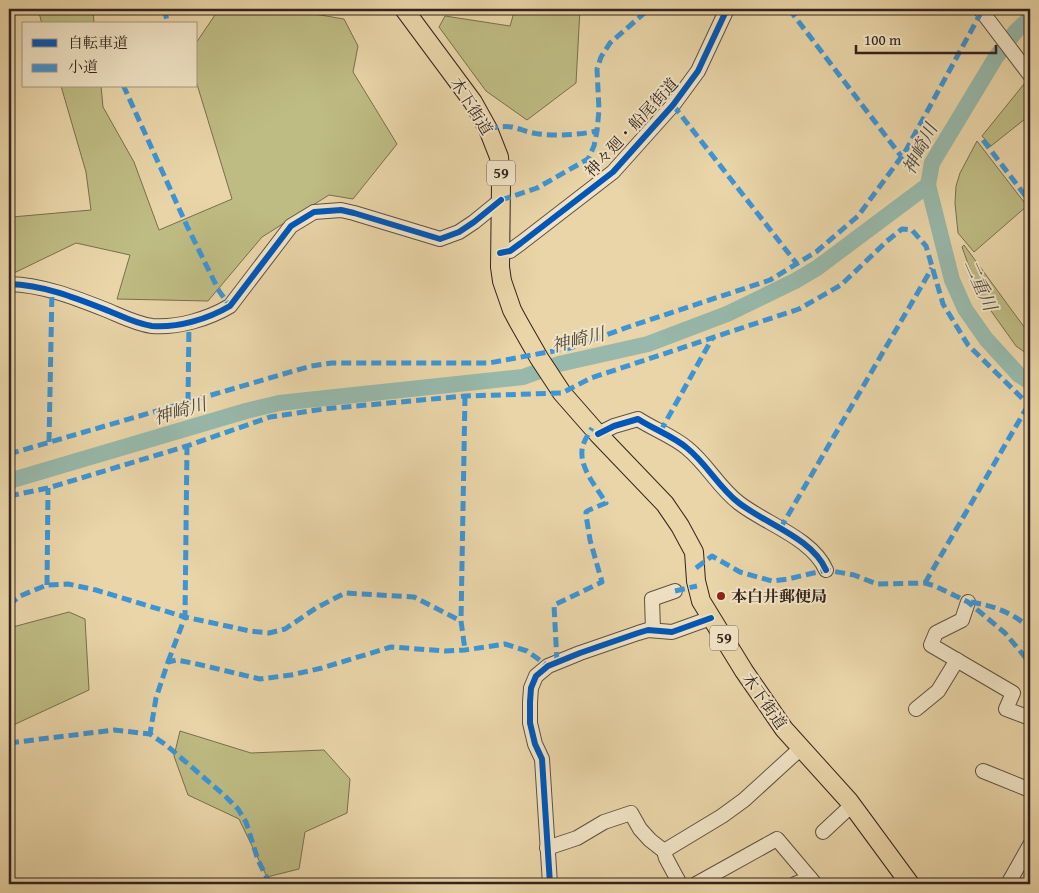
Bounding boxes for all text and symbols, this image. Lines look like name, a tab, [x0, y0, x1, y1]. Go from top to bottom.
legend	[22, 22, 198, 88]
scale bar	[856, 22, 996, 54]
text: 100 m	[864, 29, 902, 50]
text: 自転車道	[68, 32, 128, 53]
text: 小道	[68, 56, 98, 77]
street label: 木下街道	[445, 72, 499, 140]
street label: 神々廻・船尾街道	[579, 72, 683, 182]
water label: 神崎川	[895, 117, 945, 179]
road number: 59	[487, 160, 515, 186]
water label: 二重川	[957, 255, 1005, 317]
water label: 神崎川	[548, 319, 609, 359]
water label: 神崎川	[150, 390, 211, 431]
place label: 本白井郵便局	[731, 584, 827, 608]
marker: 本白井郵便局	[715, 590, 727, 602]
road number: 59	[710, 626, 738, 650]
street label: 木下街道	[737, 668, 793, 734]

